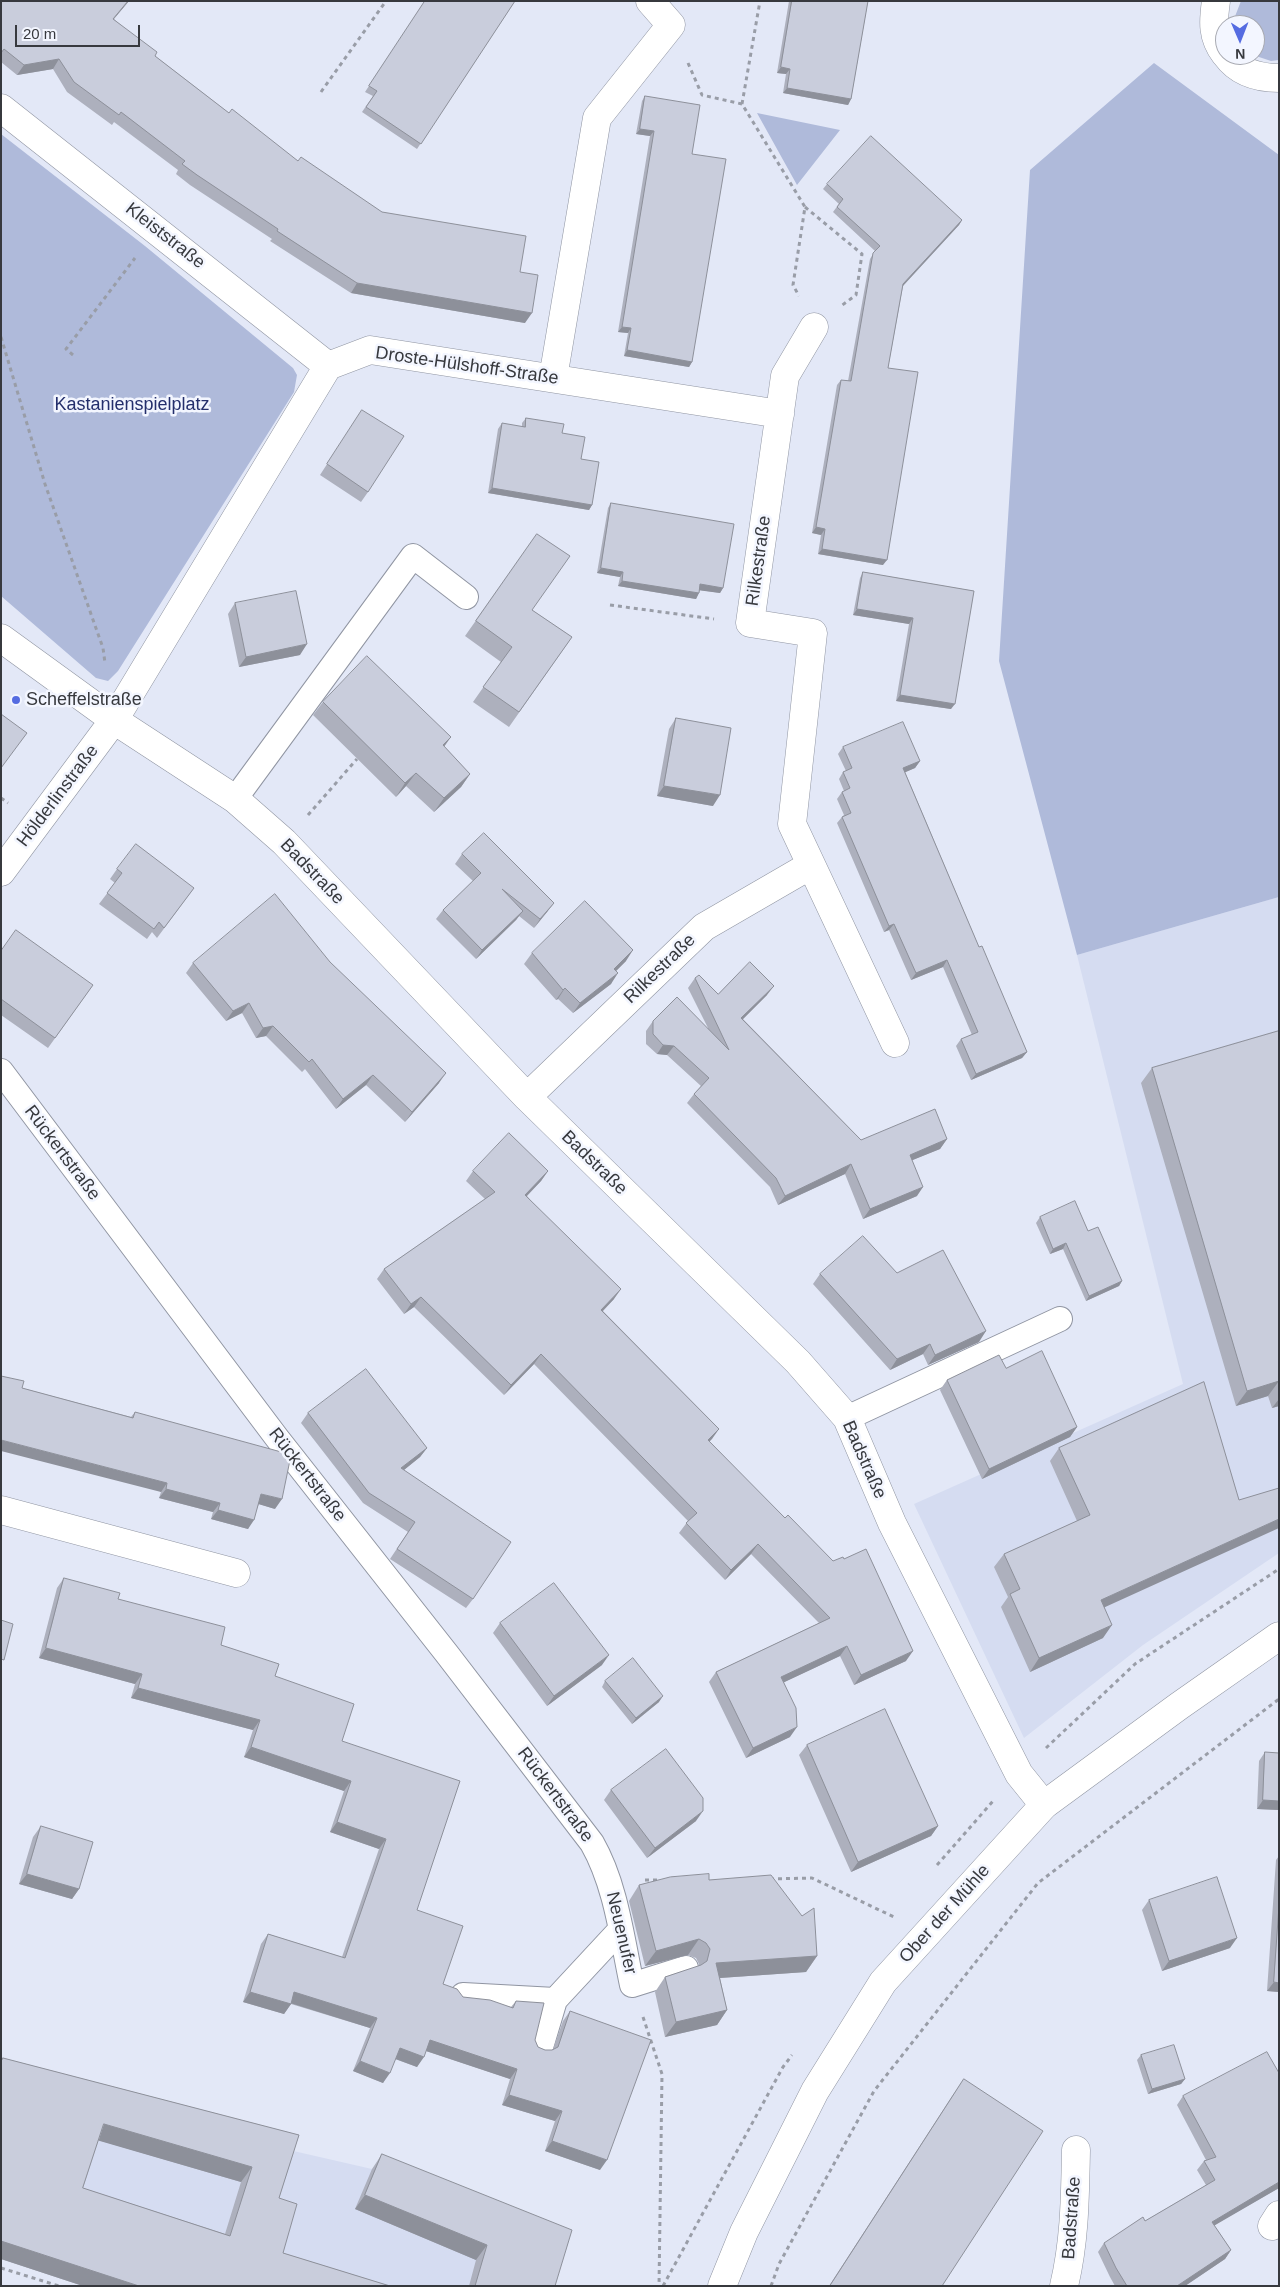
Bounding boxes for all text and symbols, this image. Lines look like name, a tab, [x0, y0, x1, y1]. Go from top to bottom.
scale bar	[18, 15, 142, 47]
north arrow	[1215, 15, 1265, 65]
text: 20 m	[23, 25, 56, 42]
text: N	[1235, 46, 1245, 62]
street label: Kleiststraße	[121, 198, 209, 274]
street label: Droste-Hülshoff-Straße	[374, 342, 560, 390]
park label: Kastanienspielplatz	[54, 394, 210, 416]
street label: Rilkestraße	[742, 514, 776, 608]
place label: Scheffelstraße	[26, 689, 142, 711]
marker: Scheffelstraße	[10, 694, 22, 706]
street label: Hölderlinstraße	[13, 741, 103, 851]
street label: Badstraße	[275, 835, 349, 909]
street label: Rilkestraße	[620, 930, 700, 1008]
street label: Rückertstraße	[19, 1101, 105, 1205]
street label: Badstraße	[557, 1126, 631, 1200]
street label: Badstraße	[837, 1418, 891, 1502]
street label: Rückertstraße	[264, 1424, 350, 1526]
street label: Rückertstraße	[512, 1743, 598, 1847]
street label: Ober der Mühle	[895, 1860, 995, 1968]
street label: Neuenufer	[601, 1890, 641, 1976]
street label: Badstraße	[1058, 2176, 1086, 2260]

